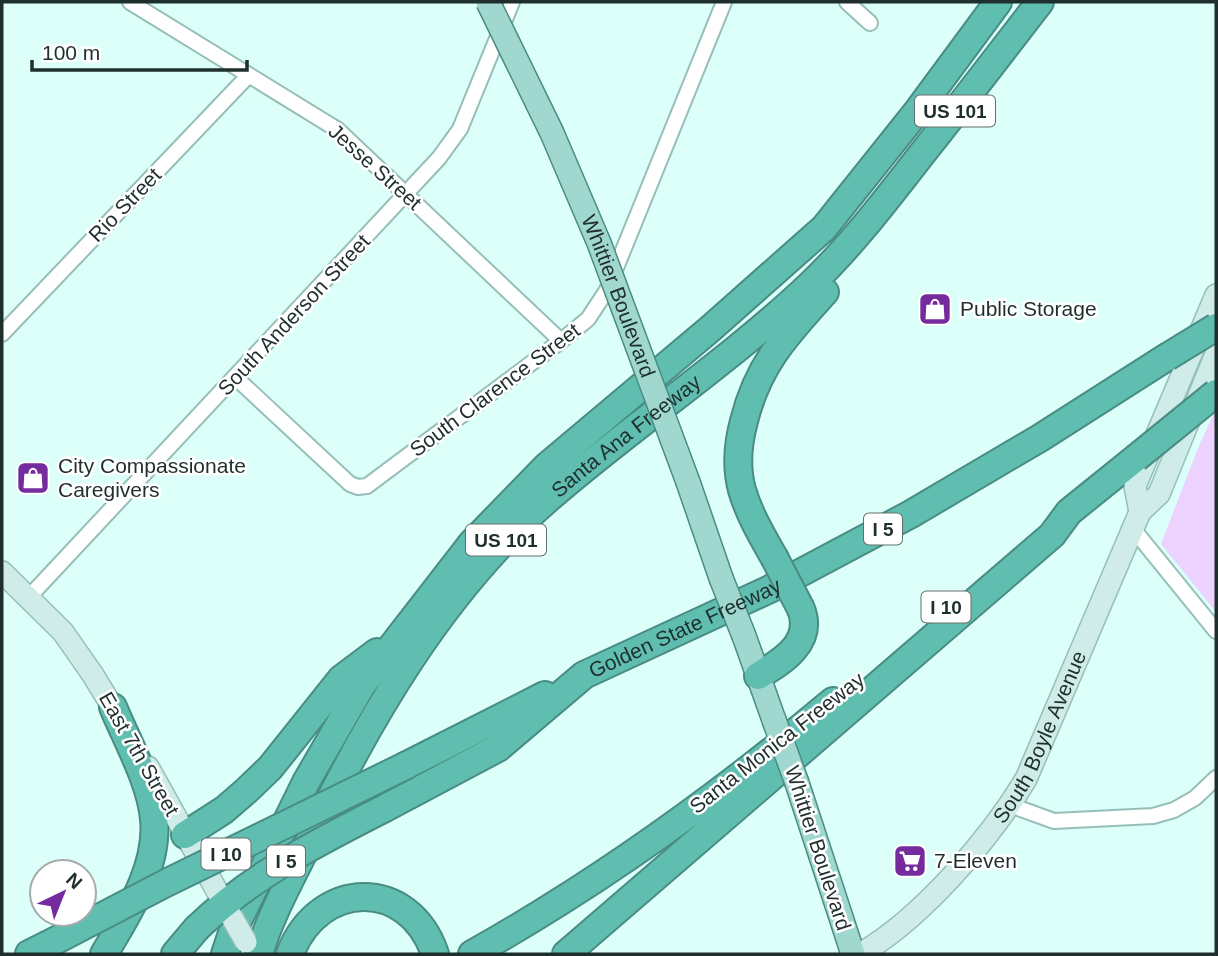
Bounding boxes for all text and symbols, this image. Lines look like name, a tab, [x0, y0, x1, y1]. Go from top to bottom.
scale bar	[32, 28, 247, 72]
text: 100 m	[42, 41, 100, 64]
road number: US 101	[915, 96, 995, 127]
street label: Jesse Street	[324, 119, 427, 214]
street label: Rio Street	[84, 163, 165, 246]
street label: Whittier Boulevard	[577, 211, 660, 380]
street label: South Anderson Street	[213, 229, 374, 400]
shop icon: Public Storage	[916, 290, 954, 328]
place label: Public Storage	[960, 297, 1097, 320]
street label: South Clarence Street	[405, 318, 584, 461]
street label: Santa Ana Freeway	[547, 370, 705, 502]
place label: City Compassionate Caregivers	[58, 454, 246, 501]
shop icon: City Compassionate Caregivers	[14, 459, 52, 497]
road number: I 5	[864, 514, 902, 544]
road number: US 101	[466, 524, 546, 555]
street label: Golden State Freeway	[585, 573, 785, 682]
road number: I 10	[922, 592, 970, 622]
street label: South Boyle Avenue	[988, 647, 1090, 827]
street label: Santa Monica Freeway	[685, 667, 869, 818]
street label: East 7th Street	[95, 688, 184, 820]
street label: Whittier Boulevard	[781, 763, 856, 933]
road number: I 10	[202, 838, 250, 870]
supermarket icon: 7-Eleven	[891, 842, 929, 880]
road number: I 5	[267, 846, 305, 876]
place label: 7-Eleven	[934, 849, 1017, 872]
north arrow	[28, 858, 98, 928]
text: N	[62, 869, 86, 893]

